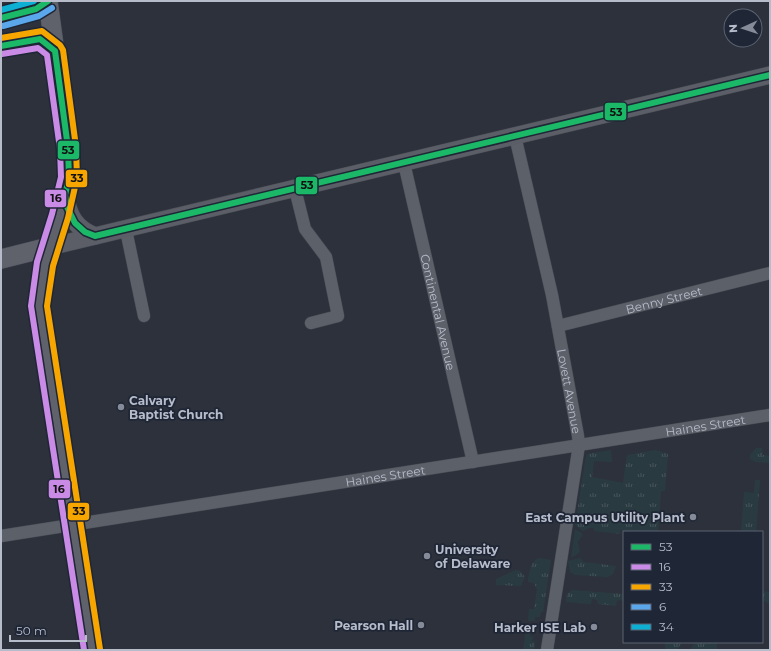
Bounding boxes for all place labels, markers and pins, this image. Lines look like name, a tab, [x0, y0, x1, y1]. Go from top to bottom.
place label: Calvary Baptist Church	[129, 393, 223, 422]
marker: Calvary Baptist Church	[116, 402, 126, 412]
place label: East Campus Utility Plant	[525, 510, 686, 525]
marker: East Campus Utility Plant	[688, 512, 698, 522]
place label: University of Delaware	[435, 542, 511, 571]
marker: University of Delaware	[422, 551, 432, 561]
place label: Pearson Hall	[334, 618, 413, 633]
marker: Pearson Hall	[416, 620, 426, 630]
place label: Harker ISE Lab	[494, 620, 586, 635]
marker: Harker ISE Lab	[589, 622, 599, 632]

